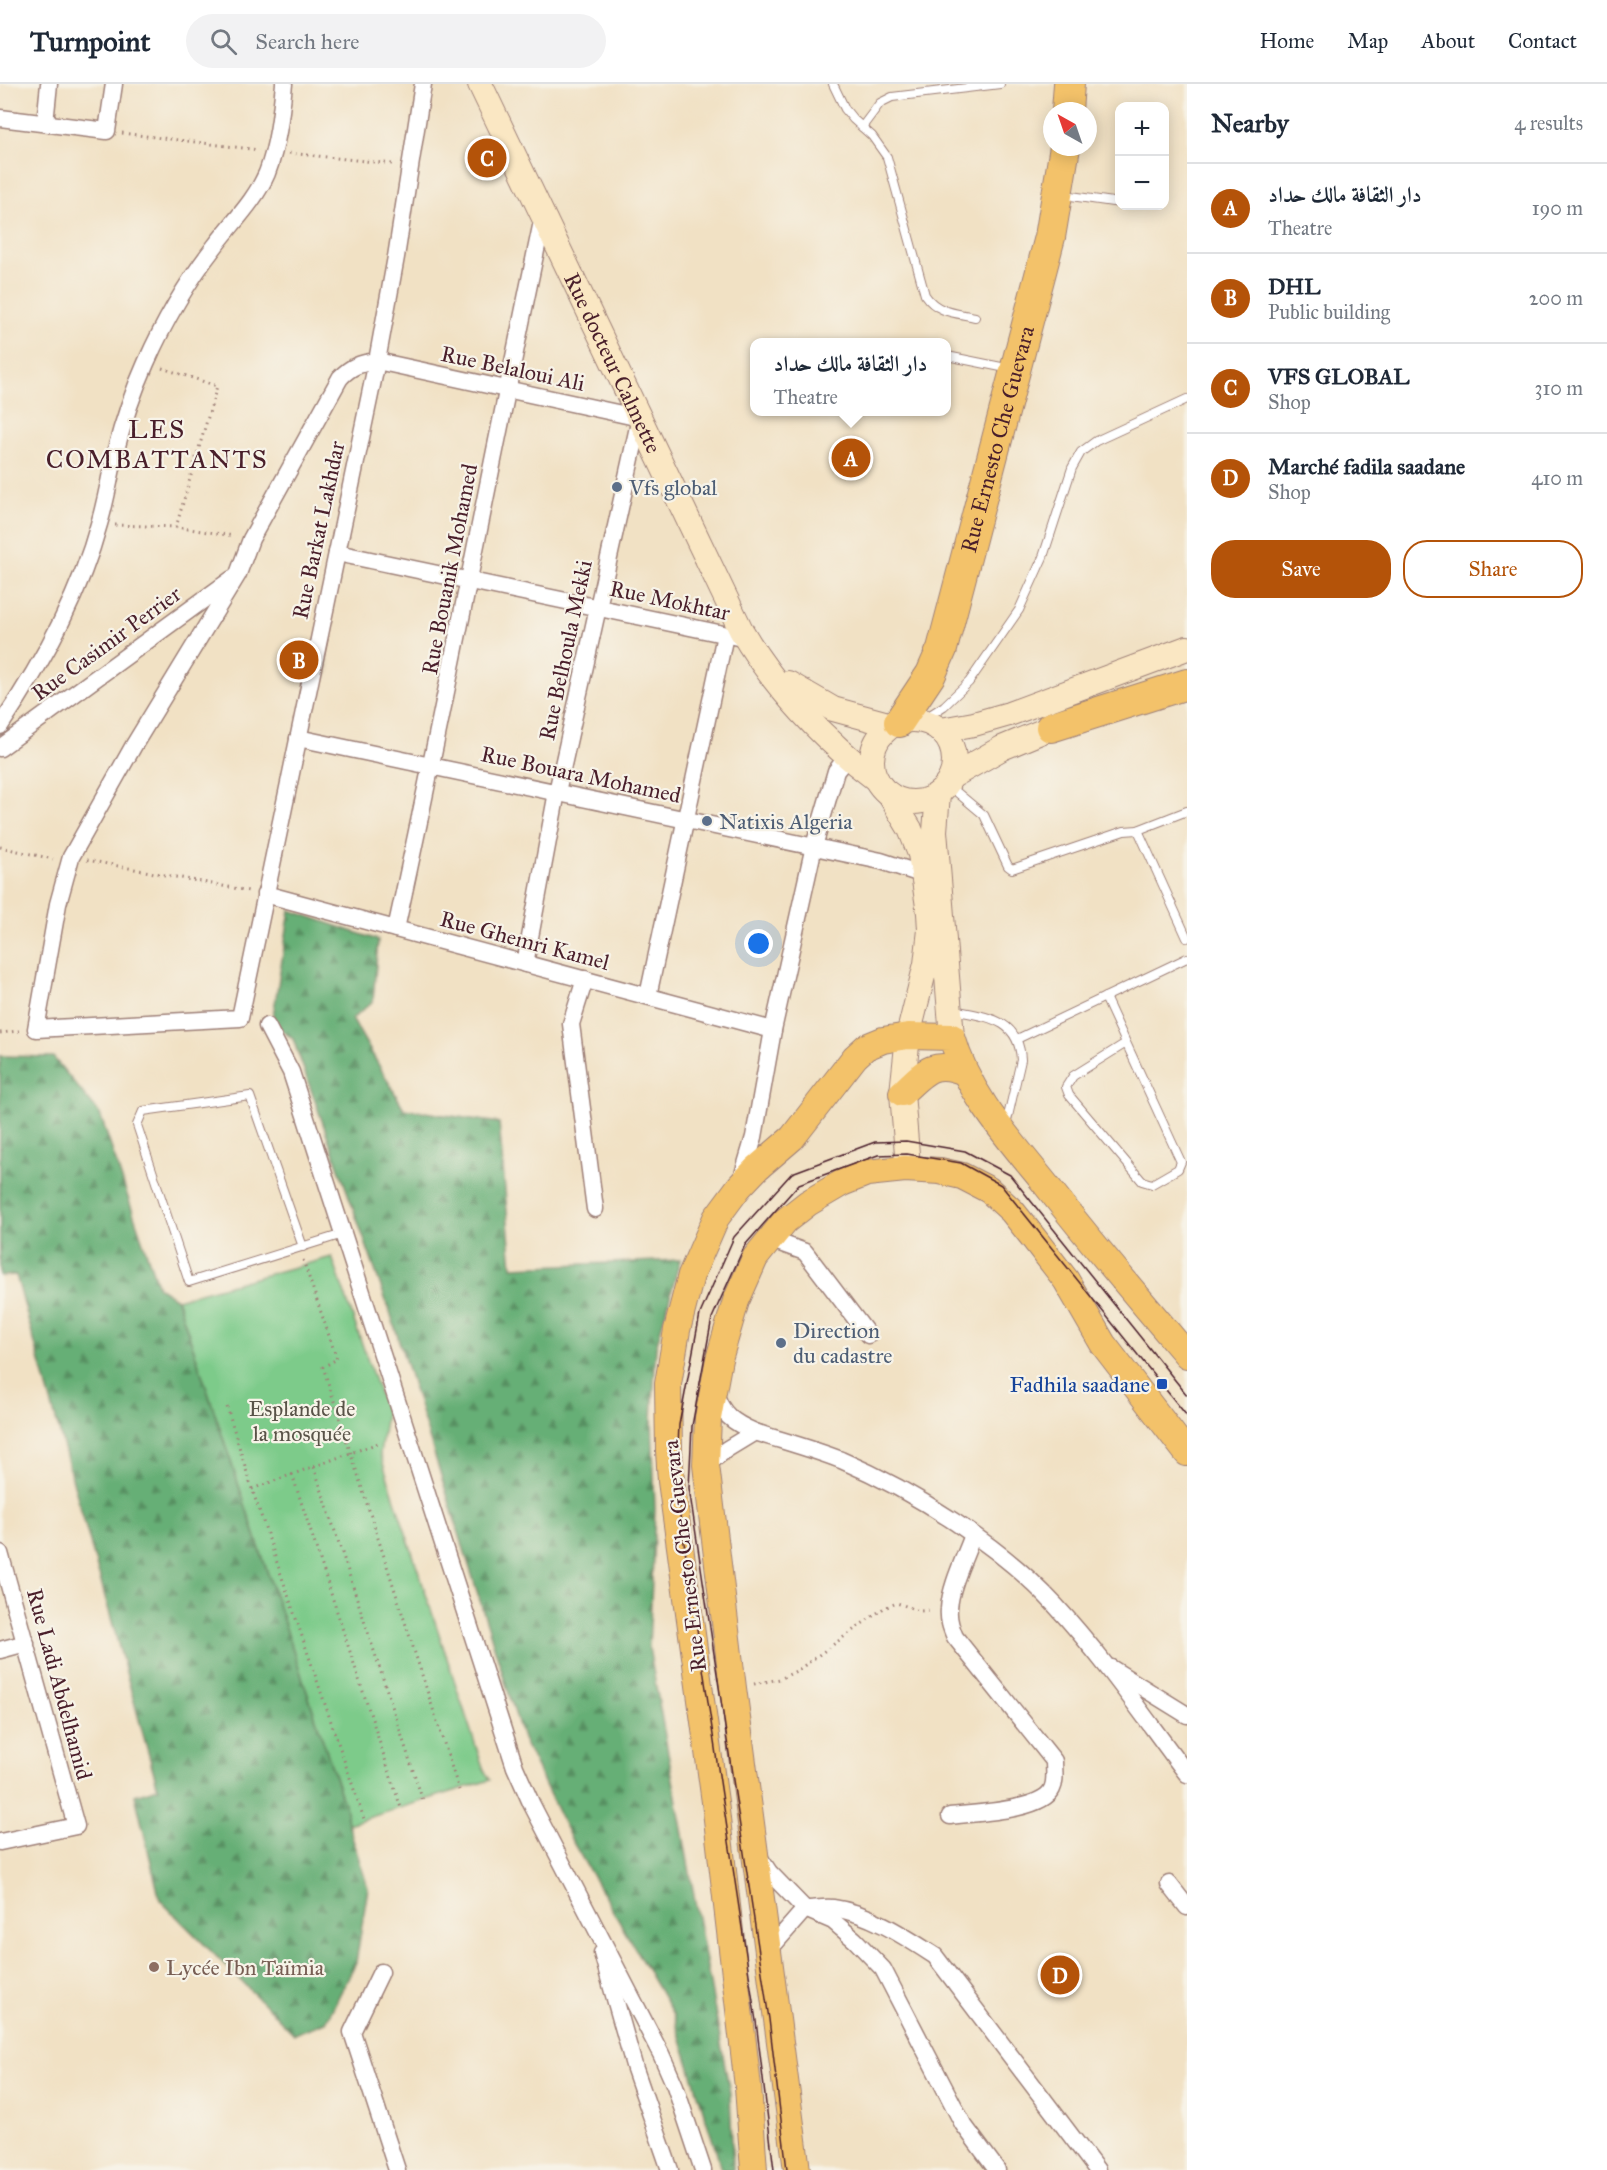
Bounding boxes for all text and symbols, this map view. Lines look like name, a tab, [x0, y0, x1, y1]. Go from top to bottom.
search box	[186, 14, 606, 68]
text: Turnpoint	[30, 24, 150, 59]
icon: search	[207, 25, 240, 58]
text: Search here	[255, 28, 359, 55]
text: Home	[1259, 28, 1314, 54]
text: Map	[1347, 28, 1388, 54]
text: About	[1421, 28, 1475, 54]
text: Contact	[1508, 28, 1577, 54]
north arrow	[1043, 102, 1097, 156]
map controls	[1115, 102, 1169, 210]
button: +	[1115, 102, 1169, 156]
text: Nearby	[1211, 107, 1289, 139]
text: 4 results	[1514, 111, 1583, 135]
pin: C	[468, 136, 506, 181]
button: −	[1115, 156, 1169, 210]
text: دار الثقافة مالك حداد	[1268, 181, 1422, 208]
text: A	[1224, 196, 1237, 220]
text: 190 m	[1532, 196, 1583, 220]
text: Theatre	[1268, 216, 1332, 240]
street label: Rue docteur Calmette	[558, 268, 667, 458]
text: DHL	[1268, 273, 1320, 300]
text: B	[1224, 286, 1237, 310]
text: 200 m	[1529, 286, 1583, 310]
text: Public building	[1268, 300, 1390, 324]
street label: Rue Ernesto Che Guevara	[955, 322, 1040, 555]
popup	[750, 338, 951, 416]
street label: Rue Belaloui Ali	[439, 340, 587, 397]
text: دار الثقافة مالك حداد	[774, 350, 927, 377]
text: VFS GLOBAL	[1268, 363, 1410, 390]
text: C	[1224, 376, 1237, 400]
text: 310 m	[1534, 376, 1583, 400]
text: Theatre	[774, 385, 838, 409]
text: Shop	[1268, 390, 1311, 414]
district label: LES COMBATTANTS	[46, 413, 268, 475]
pin: A	[832, 436, 870, 481]
street label: Rue Barkat Lakhdar	[286, 438, 351, 622]
text: Marché fadila saadane	[1268, 453, 1465, 480]
street label: Rue Bouanik Mohamed	[416, 461, 483, 677]
text: D	[1223, 466, 1238, 490]
text: 410 m	[1531, 466, 1583, 490]
place label: Vfs global	[628, 474, 717, 501]
marker: Vfs global	[610, 480, 624, 494]
text: Shop	[1268, 480, 1311, 504]
button: Save	[1211, 540, 1391, 598]
button: Share	[1403, 540, 1583, 598]
street label: Rue Belhoula Mekki	[533, 557, 598, 743]
street label: Rue Mokhtar	[607, 575, 733, 627]
street label: Rue Casimir Perrier	[26, 580, 187, 707]
pin: B	[280, 638, 318, 682]
street label: Rue Bouara Mohamed	[478, 740, 683, 809]
place label: Natixis Algeria	[719, 808, 853, 835]
marker: Natixis Algeria	[700, 814, 714, 828]
street label: Rue Ghemri Kamel	[437, 905, 613, 976]
your location	[744, 929, 773, 958]
place label: Direction du cadastre	[793, 1317, 892, 1369]
marker: Direction du cadastre	[774, 1336, 788, 1350]
place label: Fadhila saadane	[1010, 1371, 1150, 1398]
marker: Fadhila saadane	[1155, 1377, 1169, 1391]
park label: Esplande de la mosquée	[249, 1395, 355, 1447]
street label: Rue Ernesto Che Guevara	[657, 1438, 712, 1673]
street label: Rue Ladi Abdelhamid	[21, 1586, 98, 1783]
pin: D	[1040, 1952, 1080, 1998]
place label: Lycée Ibn Taïmia	[166, 1954, 325, 1981]
marker: Lycée Ibn Taïmia	[147, 1960, 161, 1974]

